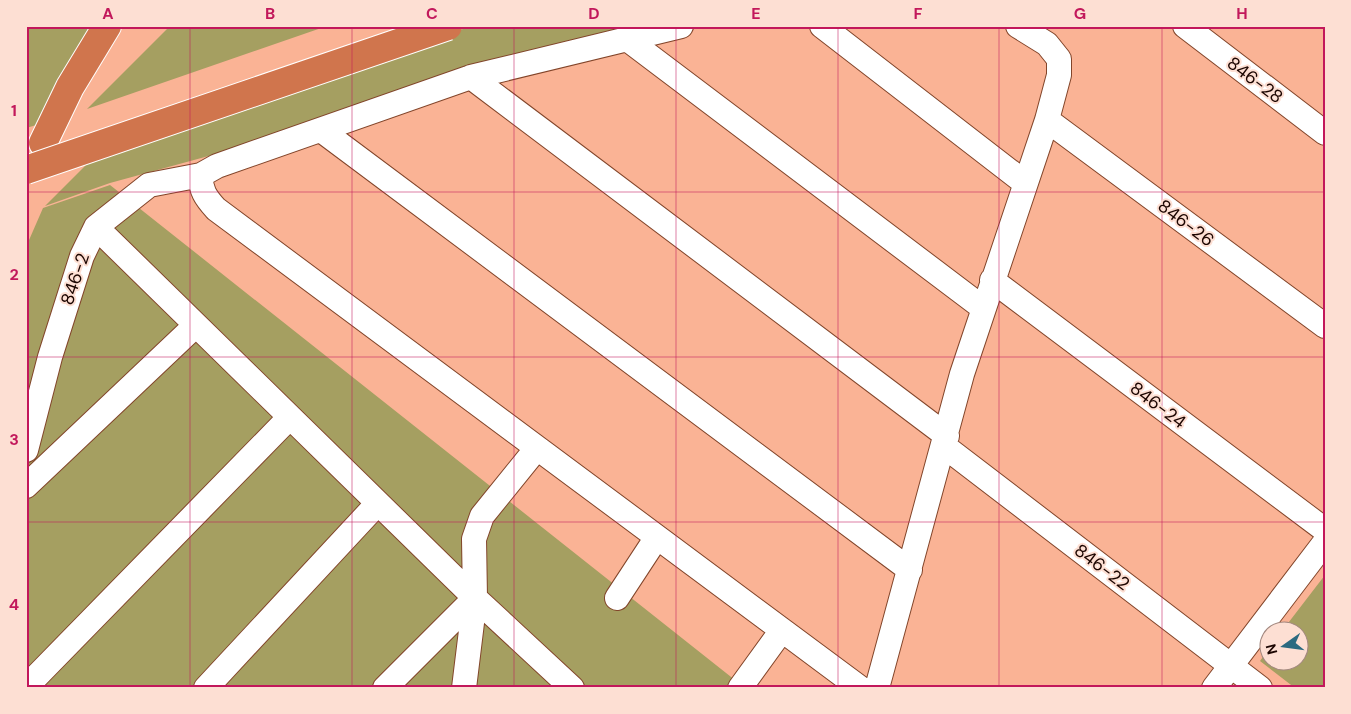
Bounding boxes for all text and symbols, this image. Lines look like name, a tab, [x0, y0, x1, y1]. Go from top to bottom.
text: A	[102, 3, 114, 24]
text: B	[265, 3, 275, 24]
text: C	[426, 3, 438, 24]
text: D	[588, 3, 600, 24]
text: E	[751, 3, 761, 24]
text: F	[914, 3, 923, 24]
text: G	[1074, 3, 1086, 24]
text: H	[1236, 3, 1248, 24]
street label: 846-28	[1222, 51, 1288, 109]
text: 1	[11, 100, 17, 121]
street label: 846-26	[1153, 194, 1219, 252]
street label: 846-2	[55, 250, 95, 308]
text: 2	[9, 264, 19, 285]
street label: 846-24	[1125, 376, 1191, 434]
text: 3	[9, 429, 19, 450]
street label: 846-22	[1069, 538, 1135, 596]
text: 4	[9, 594, 19, 615]
north arrow	[1258, 622, 1308, 672]
text: N	[1261, 642, 1281, 656]

